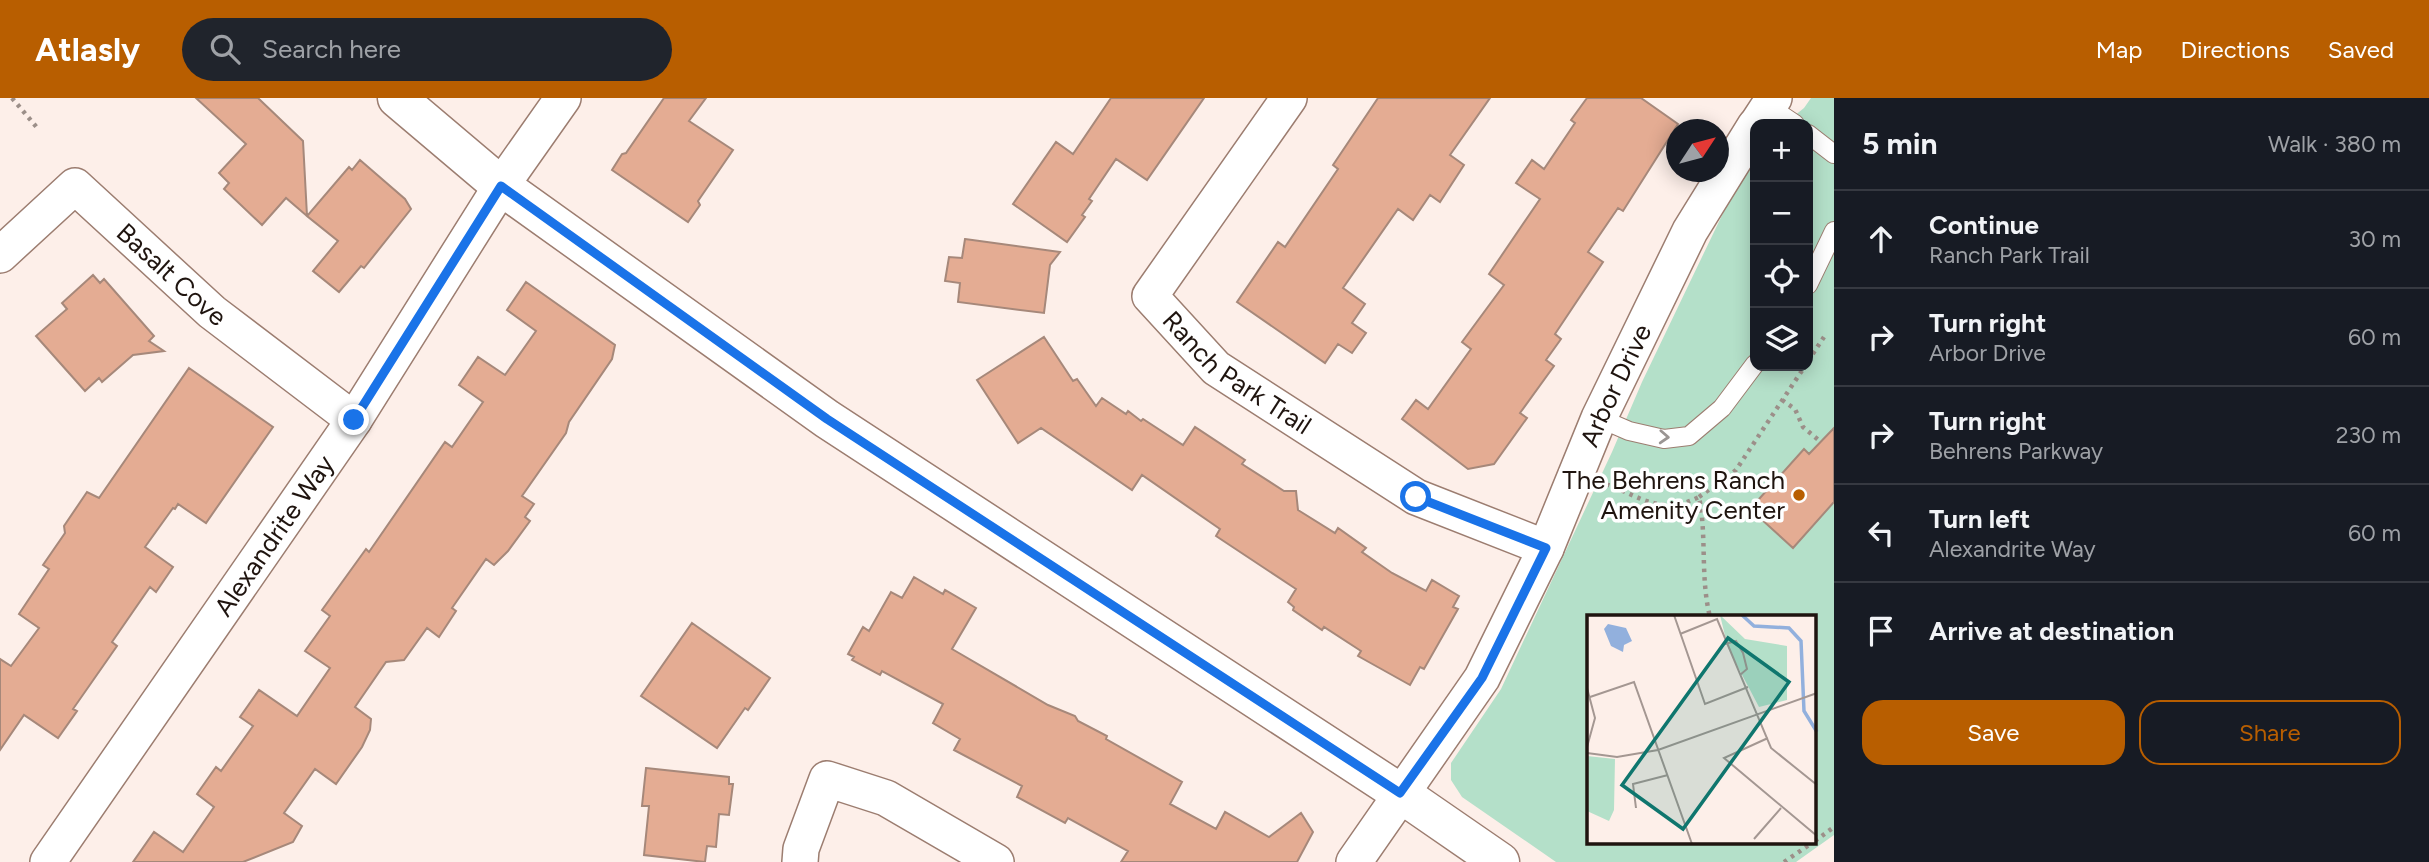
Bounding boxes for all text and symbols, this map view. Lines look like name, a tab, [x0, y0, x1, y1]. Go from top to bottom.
search box	[182, 18, 672, 81]
text: Atlasly	[35, 30, 140, 69]
icon: search	[206, 30, 244, 68]
text: Search here	[262, 33, 401, 65]
text: Map	[2096, 35, 2142, 64]
text: Directions	[2180, 35, 2290, 64]
text: Saved	[2328, 35, 2394, 64]
north arrow	[1666, 119, 1729, 182]
map controls	[1750, 119, 1813, 371]
button: +	[1750, 119, 1813, 182]
text: 5 min	[1862, 125, 1938, 162]
text: Walk · 380 m	[2268, 130, 2401, 158]
button: −	[1750, 182, 1813, 245]
text: Continue	[1929, 209, 2039, 241]
street label: Basalt Cove	[110, 216, 233, 333]
icon: ahead	[1862, 220, 1900, 258]
text: 30 m	[2348, 225, 2401, 253]
text: Ranch Park Trail	[1929, 241, 2090, 269]
button: locate	[1750, 245, 1813, 308]
street label: Ranch Park Trail	[1156, 304, 1317, 441]
text: Turn right	[1929, 307, 2046, 339]
button: layers	[1750, 308, 1813, 371]
icon: right	[1862, 318, 1900, 356]
street label: Arbor Drive	[1573, 319, 1658, 451]
text: 60 m	[2348, 323, 2401, 351]
text: Arbor Drive	[1929, 339, 2046, 367]
route end	[338, 404, 369, 435]
text: Turn right	[1929, 405, 2046, 437]
icon: right	[1862, 416, 1900, 454]
text: 230 m	[2336, 421, 2401, 449]
one-way arrow	[1659, 429, 1670, 444]
text: Behrens Parkway	[1929, 437, 2103, 465]
street label: Alexandrite Way	[207, 449, 341, 622]
place label: The Behrens Ranch Amenity Center	[1562, 464, 1785, 526]
route start	[1400, 481, 1431, 512]
marker: The Behrens Ranch Amenity Center	[1791, 487, 1807, 503]
text: Turn left	[1929, 503, 2030, 535]
icon: left	[1862, 514, 1900, 552]
text: 60 m	[2348, 519, 2401, 547]
text: Alexandrite Way	[1929, 535, 2096, 563]
icon: arrive	[1862, 612, 1900, 650]
inset map	[1587, 615, 1816, 844]
text: Arrive at destination	[1929, 615, 2174, 647]
button: Save	[1862, 700, 2125, 765]
button: Share	[2139, 700, 2401, 765]

